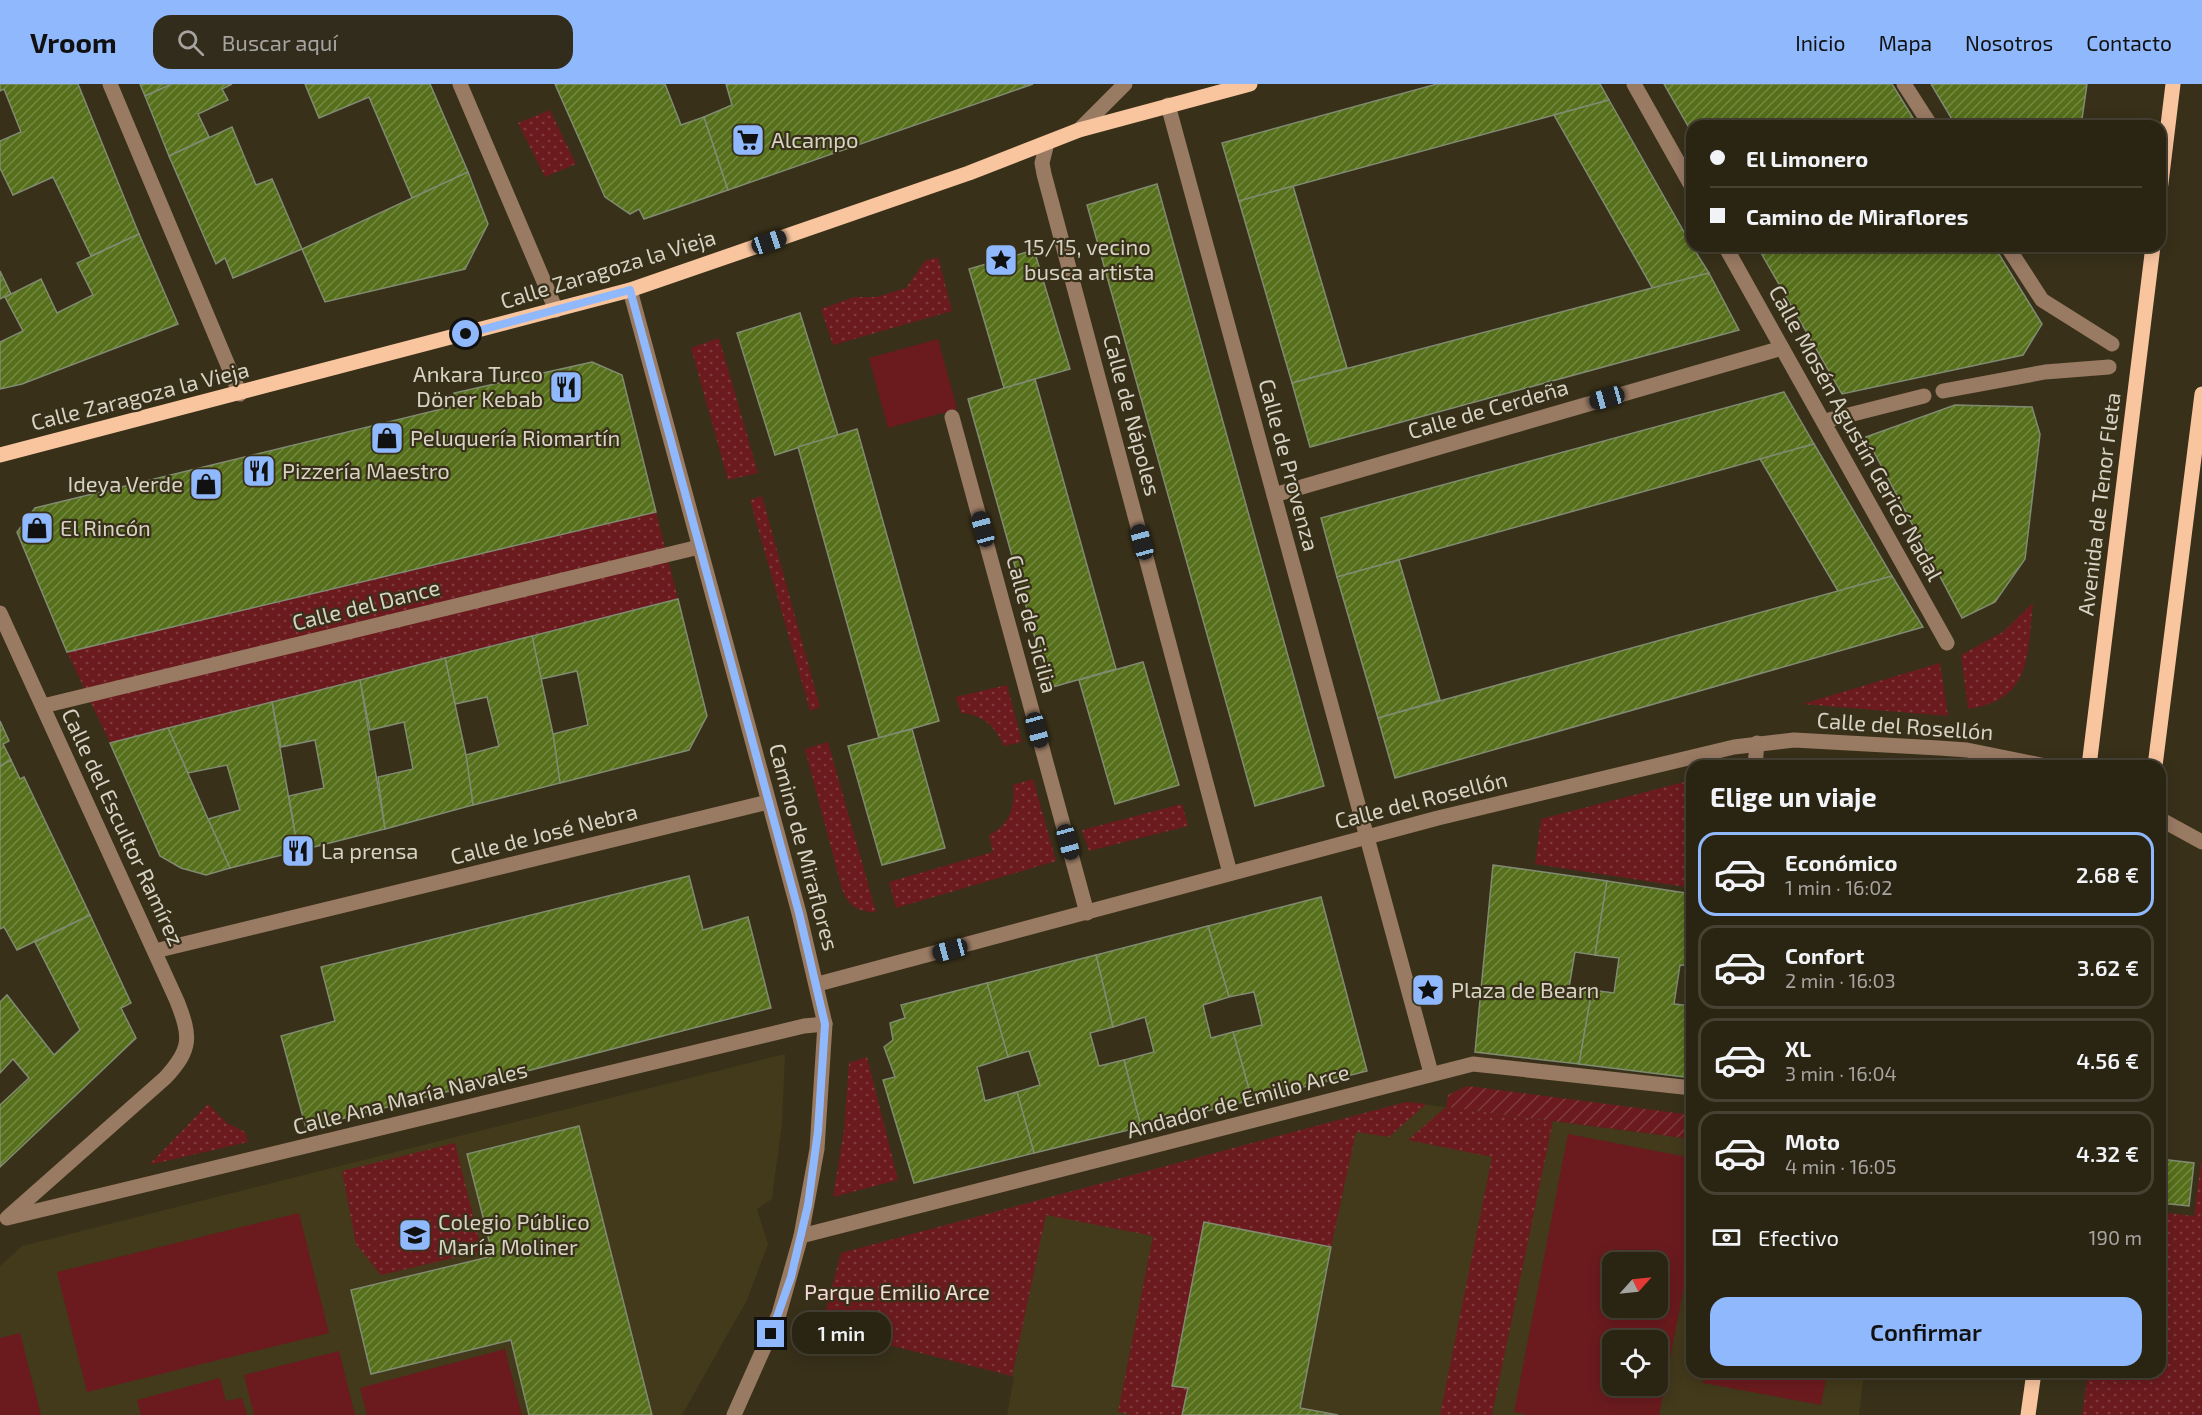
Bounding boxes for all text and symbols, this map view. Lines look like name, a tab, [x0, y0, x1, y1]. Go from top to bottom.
search box	[153, 15, 573, 69]
text: Vroom	[30, 25, 117, 59]
icon: search	[174, 26, 207, 59]
text: Buscar aquí	[222, 29, 338, 55]
text: Inicio	[1795, 30, 1845, 55]
text: Mapa	[1878, 30, 1932, 55]
text: Nosotros	[1965, 30, 2053, 55]
text: Contacto	[2086, 30, 2172, 55]
supermarket icon: Alcampo	[730, 122, 766, 158]
place label: Alcampo	[771, 126, 859, 152]
text: El Limonero	[1746, 145, 1868, 171]
text: Camino de Miraflores	[1746, 203, 1968, 229]
street label: Calle Zaragoza la Vieja	[497, 223, 719, 314]
car	[749, 228, 789, 256]
place label: 15/15, vecino busca artista	[1024, 233, 1154, 284]
place icon: 15/15, vecino busca artista	[983, 242, 1019, 278]
street label: Calle Mosén Agustín Gericó Nadal	[1764, 280, 1949, 585]
route start	[452, 320, 479, 347]
street label: Calle de Nápoles	[1099, 331, 1167, 498]
street label: Calle Zaragoza la Vieja	[28, 355, 252, 436]
place label: Ankara Turco Döner Kebab	[413, 360, 543, 411]
restaurant icon: Ankara Turco Döner Kebab	[548, 369, 584, 405]
street label: Calle de Cerdeña	[1404, 373, 1571, 443]
street label: Calle de Provenza	[1254, 376, 1325, 554]
car	[1587, 384, 1627, 412]
street label: Avenida de Tenor Fleta	[2071, 391, 2125, 617]
shop icon: Peluquería Riomartín	[369, 420, 405, 456]
place label: Peluquería Riomartín	[410, 424, 620, 450]
restaurant icon: Pizzería Maestro	[241, 453, 277, 489]
place label: Pizzería Maestro	[282, 457, 450, 483]
shop icon: Ideya Verde	[188, 466, 224, 502]
place label: Ideya Verde	[67, 470, 183, 496]
car	[970, 509, 996, 549]
shop icon: El Rincón	[19, 510, 55, 546]
place label: El Rincón	[60, 514, 151, 540]
car	[1129, 522, 1155, 562]
street label: Calle de Sicilia	[1002, 552, 1064, 696]
street label: Calle del Dance	[289, 573, 442, 635]
street label: Calle del Escultor Ramírez	[57, 704, 190, 949]
street label: Calle del Rosellón	[1816, 706, 1994, 744]
car	[1024, 710, 1050, 750]
street label: Camino de Miraflores	[765, 740, 845, 953]
street label: Calle del Rosellón	[1332, 765, 1510, 833]
text: Elige un viaje	[1710, 780, 1877, 812]
street label: Calle de José Nebra	[447, 797, 640, 869]
car	[1055, 822, 1081, 862]
restaurant icon: La prensa	[280, 833, 316, 869]
place label: La prensa	[321, 837, 418, 863]
icon: car	[1713, 847, 1767, 901]
text: Económico	[1785, 849, 1897, 875]
text: 2.68 €	[2076, 861, 2139, 887]
text: 1 min · 16:02	[1785, 875, 1893, 899]
car	[930, 937, 970, 963]
icon: car	[1713, 940, 1767, 994]
text: Confort	[1785, 942, 1864, 968]
text: 3.62 €	[2077, 954, 2139, 980]
text: 2 min · 16:03	[1785, 968, 1896, 992]
place icon: Plaza de Bearn	[1410, 972, 1446, 1008]
place label: Plaza de Bearn	[1451, 976, 1599, 1002]
icon: car	[1713, 1033, 1767, 1087]
text: XL	[1785, 1035, 1811, 1061]
text: 4.56 €	[2076, 1047, 2139, 1073]
street label: Calle Ana María Navales	[290, 1055, 530, 1139]
street label: Andador de Emilio Arce	[1124, 1058, 1352, 1142]
text: 3 min · 16:04	[1785, 1061, 1897, 1085]
icon: car	[1713, 1126, 1767, 1180]
text: Moto	[1785, 1128, 1840, 1154]
text: 4.32 €	[2076, 1140, 2139, 1166]
text: 4 min · 16:05	[1785, 1154, 1896, 1178]
place label: Colegio Público María Moliner	[438, 1208, 590, 1259]
school or university icon: Colegio Público María Moliner	[397, 1217, 433, 1253]
icon: cash	[1710, 1221, 1743, 1254]
text: Efectivo	[1758, 1224, 1839, 1250]
text: 190 m	[2089, 1225, 2142, 1249]
north arrow	[1602, 1252, 1668, 1318]
map controls	[1602, 1252, 1668, 1396]
park label: Parque Emilio Arce	[804, 1278, 990, 1304]
button: Confirmar	[1710, 1297, 2142, 1366]
callout: 1 min	[792, 1313, 891, 1355]
route end	[757, 1320, 784, 1347]
text: 1 min	[818, 1321, 865, 1345]
button: locate	[1602, 1330, 1668, 1396]

